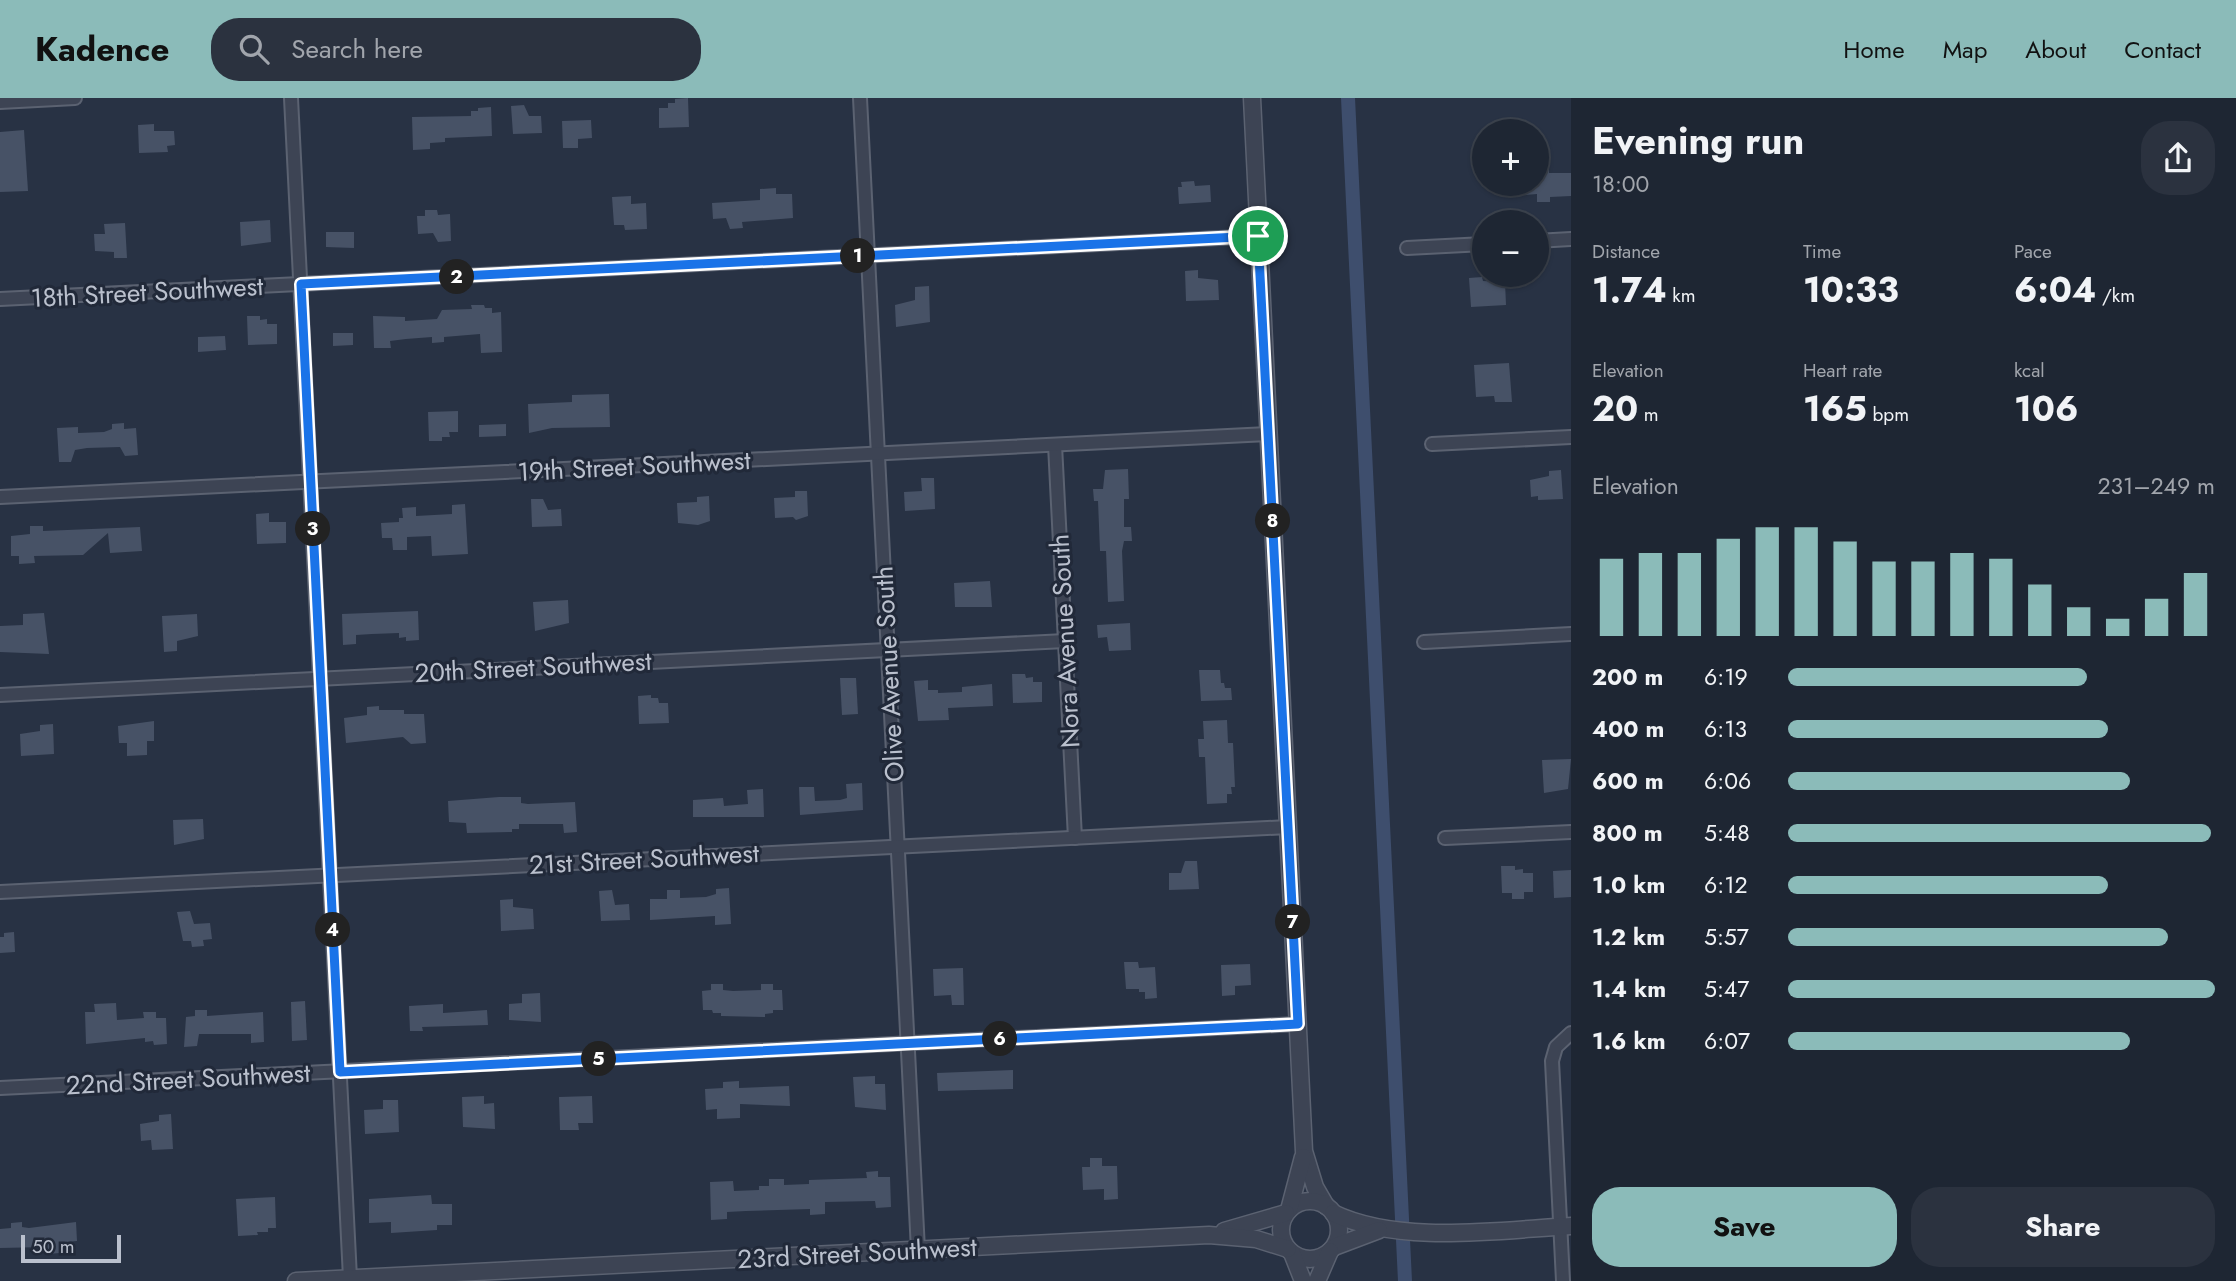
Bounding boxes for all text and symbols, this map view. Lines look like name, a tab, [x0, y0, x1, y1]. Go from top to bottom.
search box	[211, 18, 701, 81]
text: Kadence	[35, 26, 169, 73]
icon: search	[235, 30, 273, 68]
text: Search here	[291, 30, 423, 68]
text: Home	[1843, 32, 1905, 67]
text: Map	[1943, 32, 1987, 67]
text: About	[2025, 32, 2086, 67]
text: Contact	[2124, 32, 2201, 67]
text: Evening run	[1592, 113, 1804, 168]
map controls	[1472, 119, 1549, 287]
button: +	[1472, 119, 1549, 196]
button: share	[2141, 121, 2215, 195]
text: 18:00	[1592, 167, 1649, 201]
pin	[1228, 206, 1288, 266]
button: −	[1472, 210, 1549, 287]
icon: arrive	[1239, 217, 1277, 255]
pin: 1	[840, 238, 876, 274]
text: Distance	[1592, 238, 1660, 265]
text: Time	[1803, 238, 1841, 265]
text: Pace	[2014, 238, 2052, 265]
text: 1	[853, 242, 862, 269]
pin: 2	[440, 260, 475, 294]
text: 2	[450, 263, 463, 290]
text: 1.74	[1592, 265, 1667, 315]
text: 10:33	[1803, 265, 1899, 315]
text: 6:04	[2014, 265, 2096, 315]
street label: 18th Street Southwest	[30, 267, 265, 317]
text: km	[1667, 282, 1696, 309]
text: /km	[2096, 282, 2135, 309]
text: Elevation	[1592, 357, 1664, 384]
text: Heart rate	[1803, 357, 1882, 384]
text: kcal	[2014, 357, 2045, 384]
text: 20	[1592, 384, 1638, 434]
text: 165	[1803, 384, 1867, 434]
text: 106	[2014, 384, 2078, 434]
text: m	[1638, 401, 1659, 428]
text: bpm	[1867, 401, 1909, 428]
street label: 19th Street Southwest	[516, 441, 752, 491]
text: Elevation	[1592, 469, 1679, 503]
text: 231–249 m	[2097, 469, 2215, 503]
pin: 8	[1256, 504, 1290, 538]
text: 8	[1267, 507, 1278, 534]
pin: 3	[296, 512, 330, 546]
text: 3	[307, 515, 318, 542]
street label: Nora Avenue South	[1040, 533, 1090, 749]
street label: Olive Avenue South	[864, 565, 914, 783]
street label: 20th Street Southwest	[414, 642, 653, 692]
text: 200 m	[1592, 660, 1663, 694]
text: 6:19	[1704, 660, 1748, 694]
text: 400 m	[1592, 712, 1664, 746]
text: 6:13	[1704, 712, 1747, 746]
text: 600 m	[1592, 764, 1664, 798]
text: 6:06	[1704, 764, 1751, 798]
text: 800 m	[1592, 816, 1663, 850]
text: 5:48	[1704, 816, 1750, 850]
street label: 21st Street Southwest	[528, 834, 761, 884]
text: 1.0 km	[1592, 868, 1665, 902]
text: 6:12	[1704, 868, 1748, 902]
pin: 7	[1276, 904, 1310, 940]
text: 7	[1287, 908, 1298, 935]
pin: 4	[316, 912, 350, 948]
text: 4	[326, 916, 339, 943]
text: 1.2 km	[1592, 920, 1665, 954]
text: 5:57	[1704, 920, 1749, 954]
text: 1.4 km	[1592, 972, 1666, 1006]
text: 5:47	[1704, 972, 1749, 1006]
pin: 6	[982, 1021, 1018, 1056]
text: 1.6 km	[1592, 1024, 1666, 1058]
text: 6:07	[1704, 1024, 1750, 1058]
text: 6	[993, 1025, 1006, 1052]
pin: 5	[582, 1042, 616, 1076]
text: 5	[592, 1045, 605, 1072]
street label: 22nd Street Southwest	[65, 1054, 312, 1104]
button: Save	[1592, 1187, 1897, 1267]
button: Share	[1911, 1187, 2215, 1267]
street label: 23rd Street Southwest	[736, 1228, 978, 1278]
scale bar	[21, 1232, 121, 1264]
text: 50 m	[32, 1233, 75, 1260]

